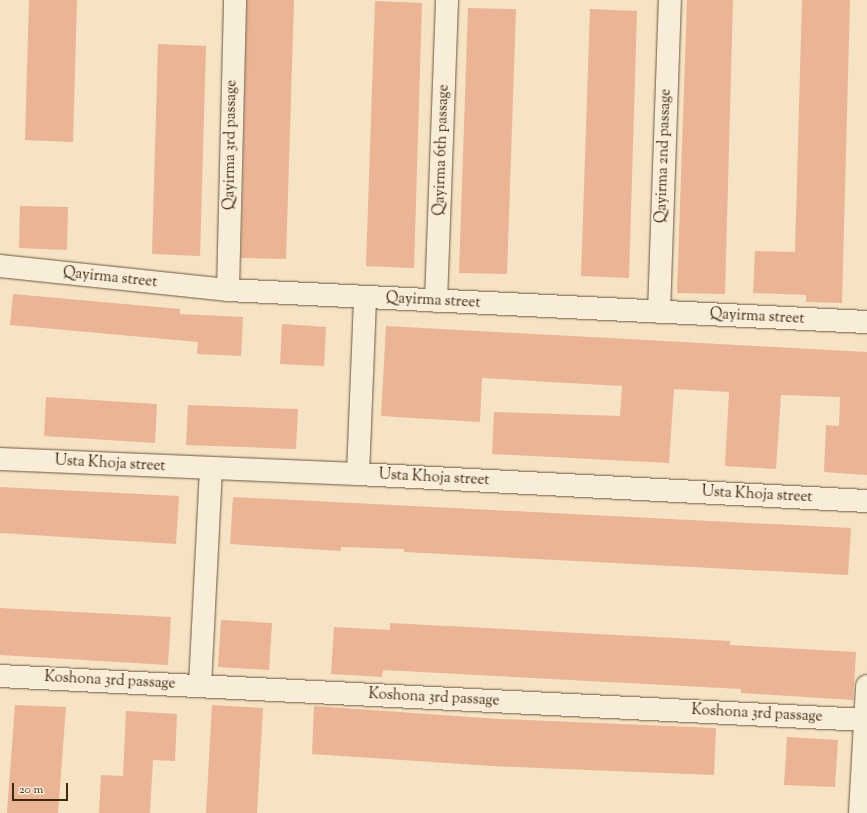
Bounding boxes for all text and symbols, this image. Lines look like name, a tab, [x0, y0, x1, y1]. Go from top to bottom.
street label: Qayirma 3rd passage	[221, 80, 241, 210]
street label: Qayirma 6th passage	[431, 84, 453, 216]
street label: Qayirma 2nd passage	[653, 88, 675, 224]
street label: Qayirma street	[62, 264, 158, 292]
street label: Qayirma street	[385, 290, 481, 312]
street label: Qayirma street	[709, 306, 805, 328]
street label: Usta Khoja street	[54, 452, 166, 476]
street label: Usta Khoja street	[378, 466, 490, 490]
street label: Usta Khoja street	[701, 483, 813, 507]
street label: Koshona 3rd passage	[44, 669, 176, 693]
street label: Koshona 3rd passage	[368, 686, 500, 710]
street label: Koshona 3rd passage	[691, 702, 823, 726]
scale bar	[14, 775, 70, 801]
text: 20 m	[19, 781, 43, 799]

